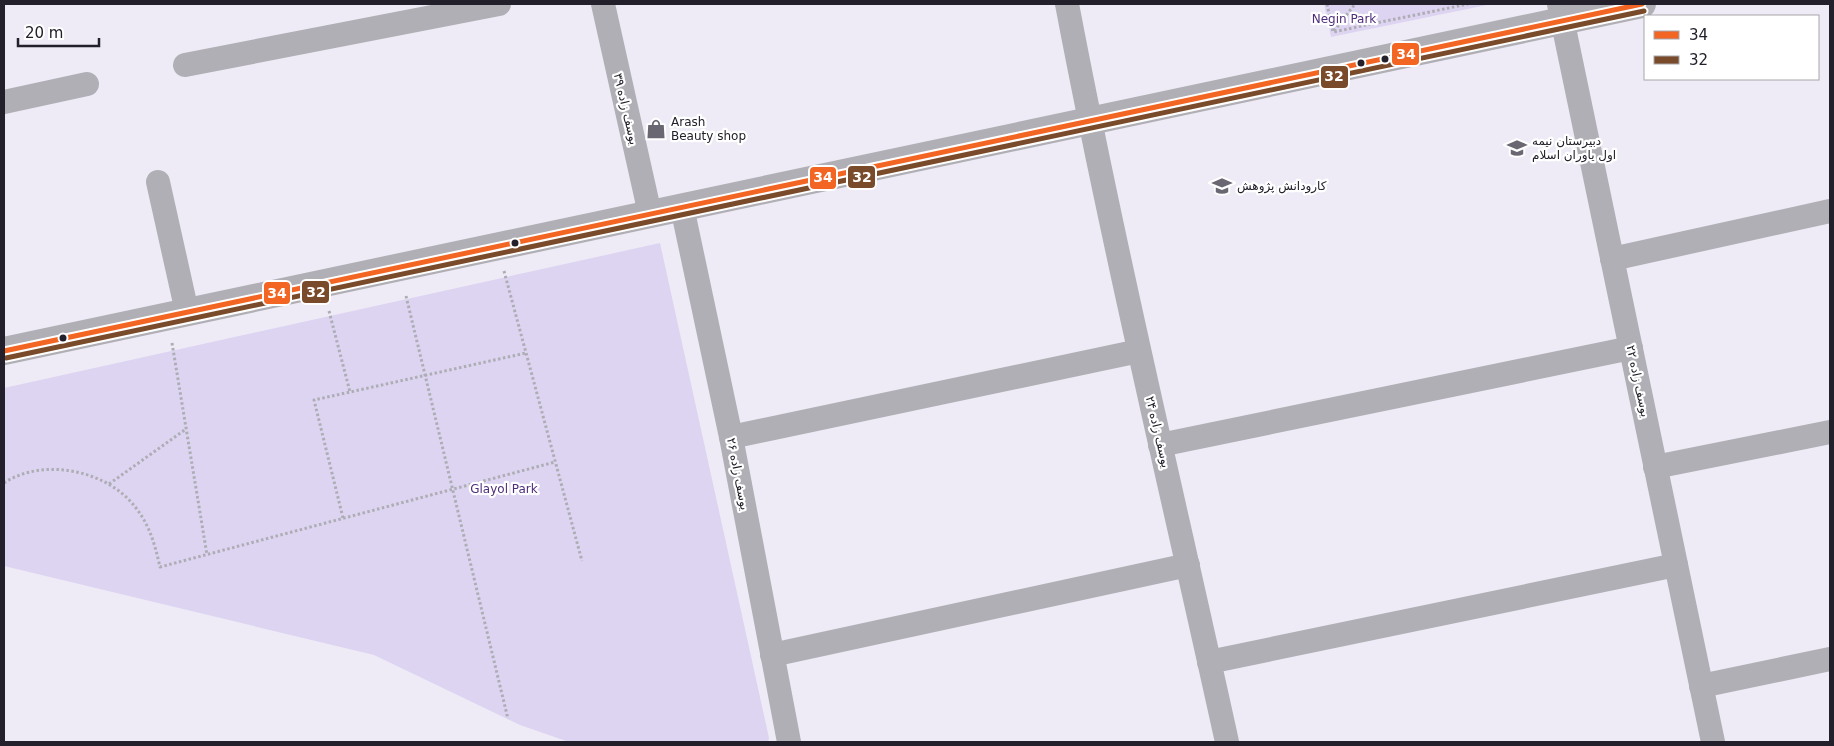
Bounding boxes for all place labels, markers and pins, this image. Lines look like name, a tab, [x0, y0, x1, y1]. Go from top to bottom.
unlabelled marker	[1380, 54, 1390, 64]
unlabelled marker	[1356, 58, 1366, 68]
place label: Arash Beauty shop	[671, 115, 746, 143]
shop icon: Arash Beauty shop	[645, 118, 667, 140]
place label: دبیرستان نیمه اول یاوران اسلام	[1532, 134, 1616, 163]
school or university icon: دبیرستان نیمه اول یاوران اسلام	[1506, 137, 1528, 159]
school or university icon: کارودانش پژوهش	[1211, 175, 1233, 197]
place label: کارودانش پژوهش	[1237, 179, 1327, 194]
unlabelled marker	[510, 238, 520, 248]
unlabelled marker	[58, 333, 68, 343]

